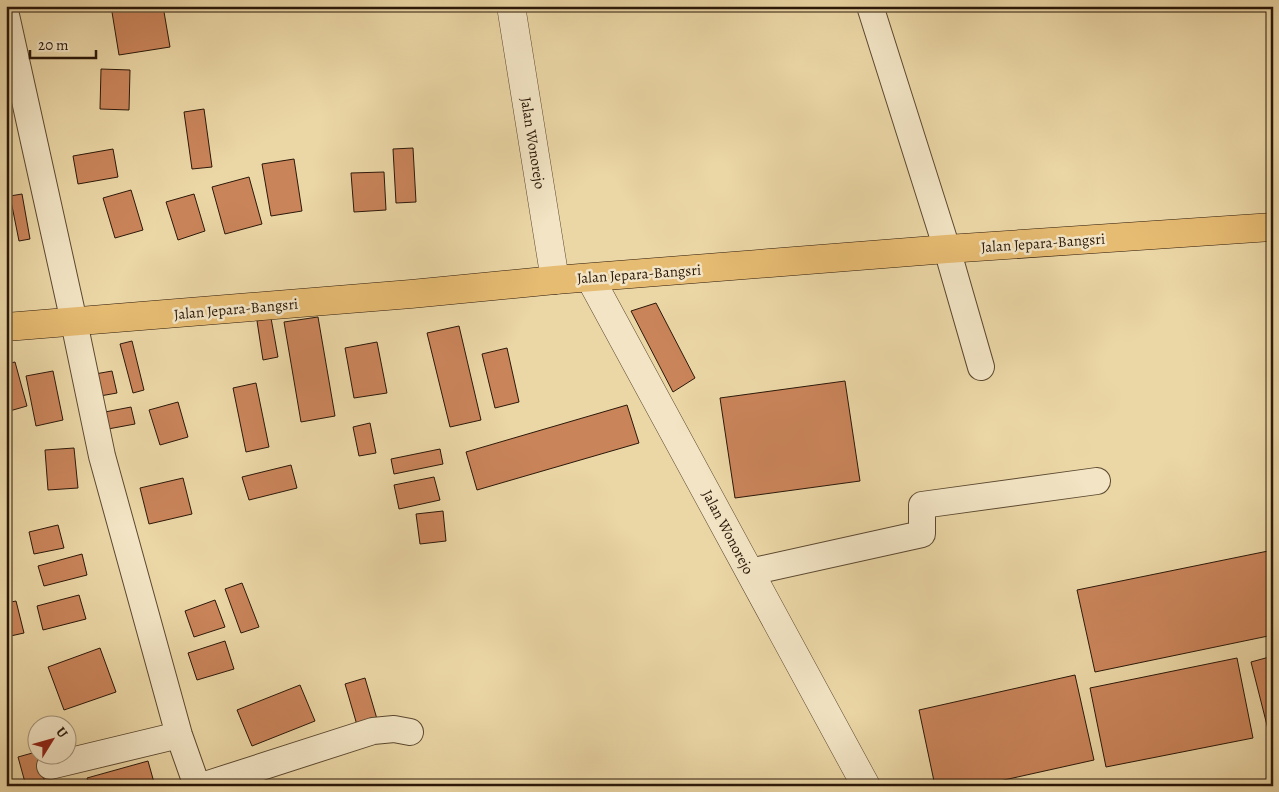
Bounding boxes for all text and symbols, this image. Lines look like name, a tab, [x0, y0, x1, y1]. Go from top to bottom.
scale bar	[30, 28, 96, 60]
text: 20 m	[38, 35, 69, 55]
street label: Jalan Wonorejo	[516, 96, 550, 190]
street label: Jalan Jepara-Bangsri	[980, 229, 1106, 257]
street label: Jalan Jepara-Bangsri	[576, 260, 702, 288]
street label: Jalan Jepara-Bangsri	[173, 294, 299, 324]
street label: Jalan Wonorejo	[697, 486, 759, 578]
north arrow	[28, 714, 78, 764]
text: U	[52, 723, 72, 742]

